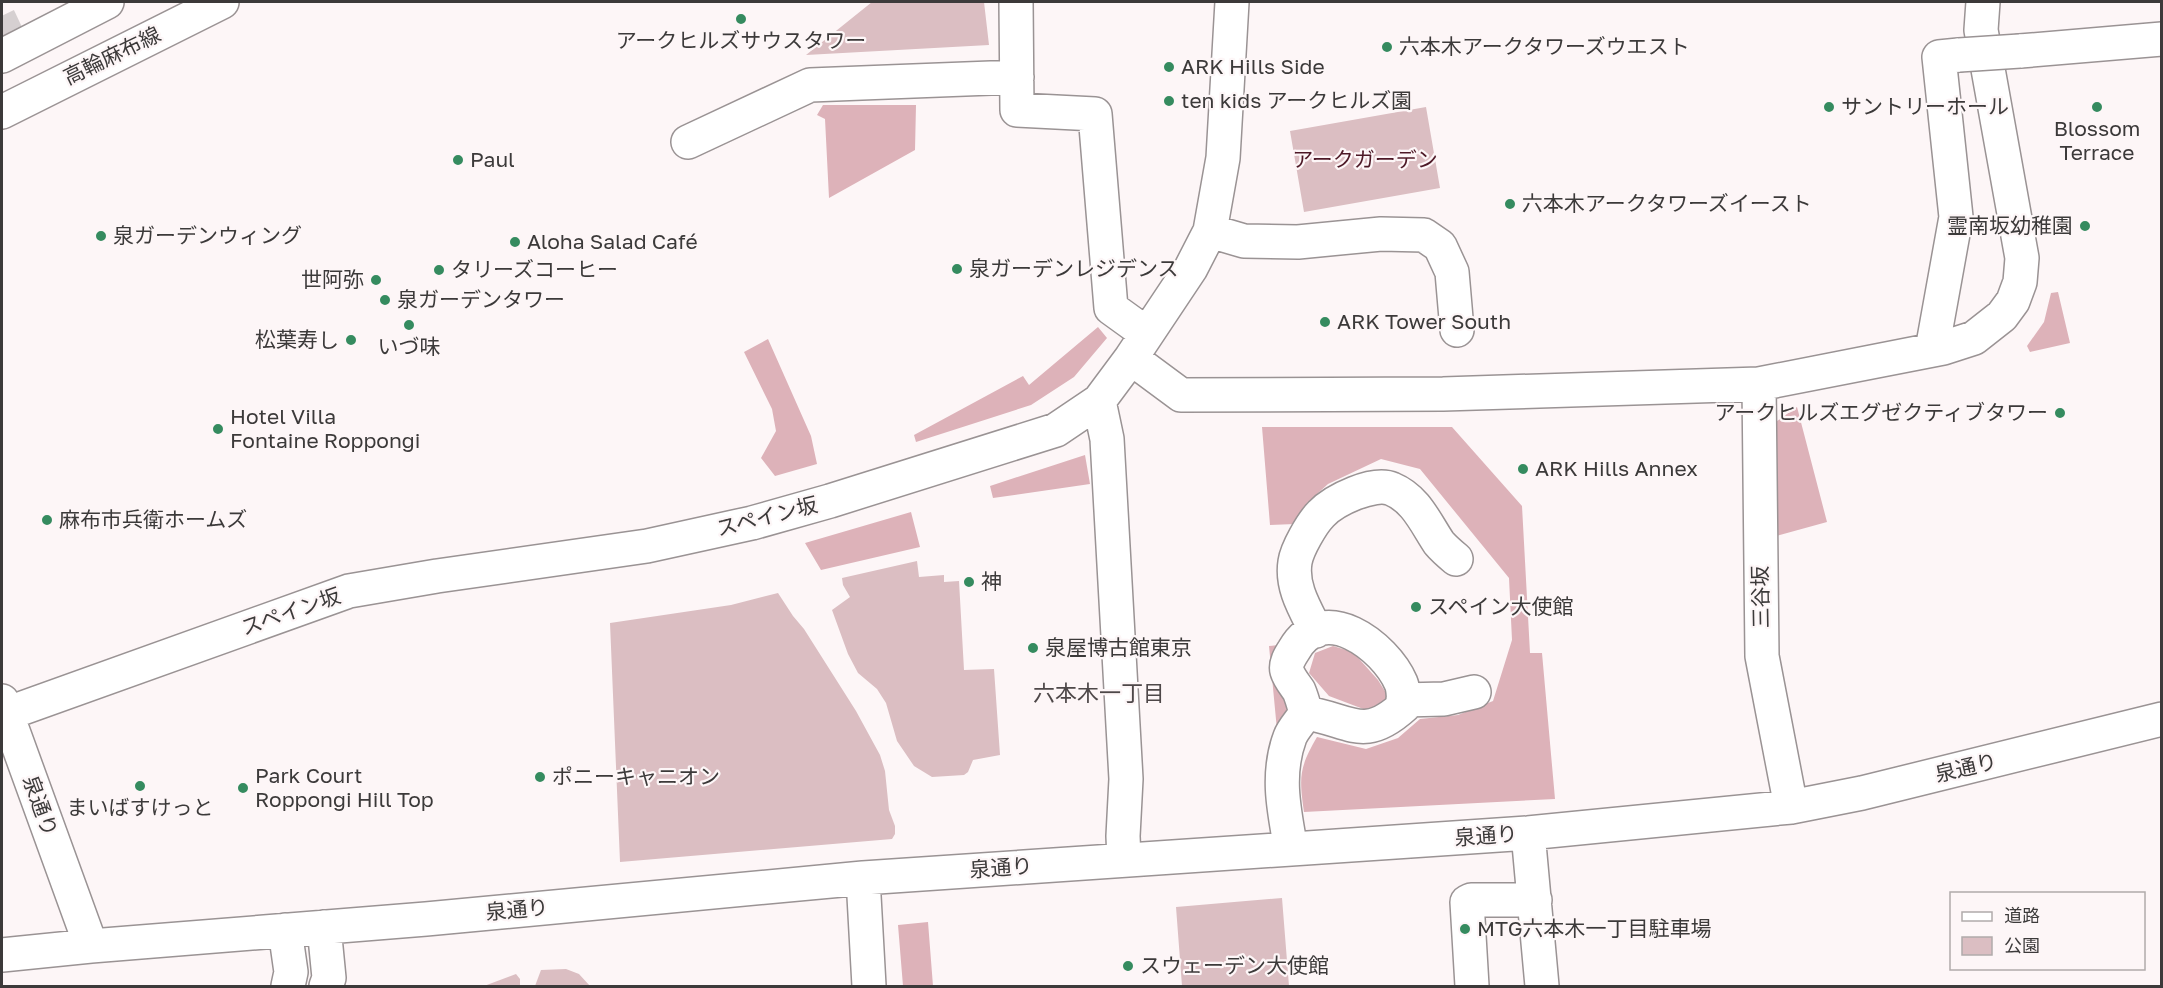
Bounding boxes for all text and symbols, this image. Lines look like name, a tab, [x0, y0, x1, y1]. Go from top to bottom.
marker: アークヒルズサウスタワー	[734, 12, 748, 26]
street label: 高輪麻布線	[59, 20, 164, 90]
place label: アークヒルズサウスタワー	[616, 27, 866, 53]
place label: 六本木アークタワーズウエスト	[1399, 33, 1690, 59]
marker: 六本木アークタワーズウエスト	[1380, 40, 1394, 54]
place label: ARK Hills Side	[1181, 53, 1325, 79]
marker: ARK Hills Side	[1162, 60, 1176, 74]
place label: ten kids アークヒルズ園	[1181, 87, 1412, 113]
place label: サントリーホール	[1841, 93, 2009, 119]
marker: ten kids アークヒルズ園	[1162, 94, 1176, 108]
marker: サントリーホール	[1822, 100, 1836, 114]
marker: Blossom Terrace	[2090, 100, 2104, 114]
place label: Blossom Terrace	[2054, 115, 2140, 165]
place label: Paul	[470, 146, 515, 172]
park label: アークガーデン	[1292, 146, 1438, 172]
marker: Paul	[451, 153, 465, 167]
place label: 六本木アークタワーズイースト	[1522, 190, 1812, 216]
marker: 六本木アークタワーズイースト	[1503, 197, 1517, 211]
place label: 霊南坂幼稚園	[1947, 212, 2073, 238]
marker: 霊南坂幼稚園	[2078, 219, 2092, 233]
place label: 泉ガーデンウィング	[113, 222, 302, 248]
place label: Aloha Salad Café	[527, 228, 698, 254]
marker: 泉ガーデンウィング	[94, 229, 108, 243]
marker: Aloha Salad Café	[508, 235, 522, 249]
place label: 泉ガーデンレジデンス	[969, 255, 1179, 281]
place label: タリーズコーヒー	[451, 256, 618, 282]
marker: 泉ガーデンレジデンス	[950, 262, 964, 276]
marker: タリーズコーヒー	[432, 263, 446, 277]
place label: 世阿弥	[301, 266, 364, 292]
marker: 世阿弥	[369, 273, 383, 287]
place label: 泉ガーデンタワー	[397, 286, 565, 312]
marker: 泉ガーデンタワー	[378, 293, 392, 307]
place label: ARK Tower South	[1337, 308, 1511, 334]
marker: ARK Tower South	[1318, 315, 1332, 329]
marker: いづ味	[402, 318, 416, 332]
place label: 松葉寿し	[255, 326, 339, 352]
marker: 松葉寿し	[344, 333, 358, 347]
place label: いづ味	[378, 333, 441, 359]
place label: アークヒルズエグゼクティブタワー	[1715, 399, 2048, 425]
place label: Hotel Villa Fontaine Roppongi	[230, 403, 420, 453]
marker: アークヒルズエグゼクティブタワー	[2053, 406, 2067, 420]
marker: Hotel Villa Fontaine Roppongi	[211, 422, 225, 436]
place label: ARK Hills Annex	[1535, 455, 1698, 481]
marker: ARK Hills Annex	[1516, 462, 1530, 476]
street label: スペイン坂	[713, 491, 820, 541]
place label: 麻布市兵衛ホームズ	[59, 506, 247, 532]
marker: 麻布市兵衛ホームズ	[40, 513, 54, 527]
street label: 三谷坂	[1746, 565, 1774, 629]
place label: 神	[981, 568, 1002, 594]
marker: 神	[962, 575, 976, 589]
street label: スペイン坂	[237, 582, 344, 640]
place label: スペイン大使館	[1428, 593, 1574, 619]
marker: スペイン大使館	[1409, 600, 1423, 614]
place label: 泉屋博古館東京	[1045, 634, 1192, 660]
marker: 泉屋博古館東京	[1026, 641, 1040, 655]
district label: 六本木一丁目	[1033, 679, 1165, 706]
street label: 泉通り	[1932, 747, 1999, 787]
place label: Park Court Roppongi Hill Top	[255, 762, 434, 812]
place label: ポニーキャニオン	[552, 763, 720, 789]
marker: ポニーキャニオン	[533, 770, 547, 784]
street label: 泉通り	[18, 772, 64, 840]
marker: まいばすけっと	[133, 779, 147, 793]
marker: Park Court Roppongi Hill Top	[236, 781, 250, 795]
place label: まいばすけっと	[67, 794, 214, 820]
street label: 泉通り	[1454, 820, 1518, 850]
street label: 泉通り	[969, 852, 1033, 882]
legend	[1950, 892, 2145, 970]
street label: 泉通り	[484, 893, 549, 925]
text: 道路	[2004, 904, 2040, 926]
place label: MTG六本木一丁目駐車場	[1477, 915, 1711, 941]
marker: MTG六本木一丁目駐車場	[1458, 922, 1472, 936]
text: 公園	[2004, 934, 2040, 956]
place label: スウェーデン大使館	[1140, 952, 1329, 978]
marker: スウェーデン大使館	[1121, 959, 1135, 973]

